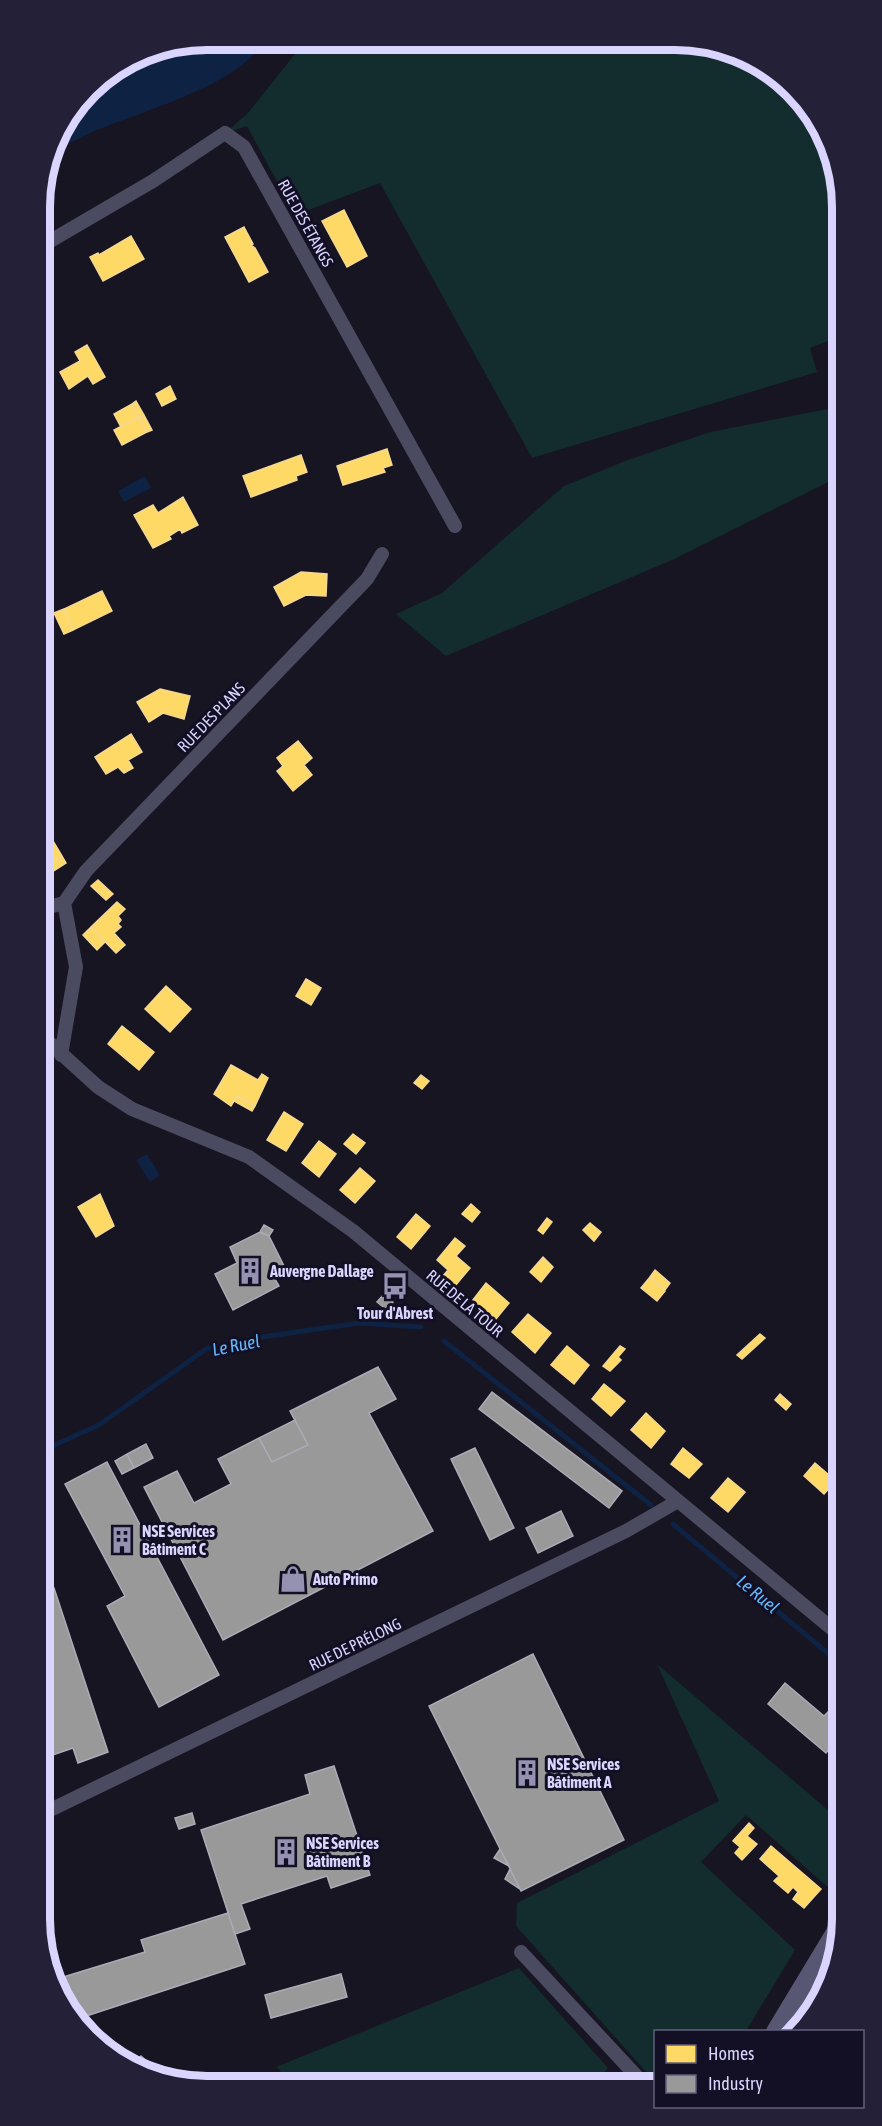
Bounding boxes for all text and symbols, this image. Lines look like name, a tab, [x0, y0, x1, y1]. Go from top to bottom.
street label: RUE DES ÉTANGS	[275, 176, 337, 270]
street label: RUE DES PLANS	[174, 678, 249, 755]
building icon: Auvergne Dallage	[235, 1256, 265, 1286]
place label: Auvergne Dallage	[269, 1262, 374, 1280]
street label: RUE DE LA TOUR	[423, 1266, 507, 1340]
bus stop icon: Tour d'Abrest	[380, 1271, 410, 1301]
place label: Tour d'Abrest	[357, 1304, 433, 1322]
water label: Le Ruel	[210, 1330, 262, 1360]
place label: NSE Services Bâtiment C	[142, 1522, 215, 1558]
building icon: NSE Services Bâtiment C	[107, 1525, 137, 1555]
shop icon: Auto Primo	[278, 1564, 308, 1594]
place label: Auto Primo	[312, 1570, 378, 1588]
water label: Le Ruel	[733, 1570, 783, 1618]
street label: RUE DE PRÉLONG	[306, 1614, 404, 1674]
place label: NSE Services Bâtiment A	[547, 1755, 620, 1791]
building icon: NSE Services Bâtiment A	[512, 1758, 542, 1788]
place label: NSE Services Bâtiment B	[306, 1834, 379, 1870]
building icon: NSE Services Bâtiment B	[271, 1837, 301, 1867]
legend	[654, 2030, 864, 2108]
text: Homes	[708, 2043, 754, 2064]
text: Industry	[708, 2073, 763, 2094]

